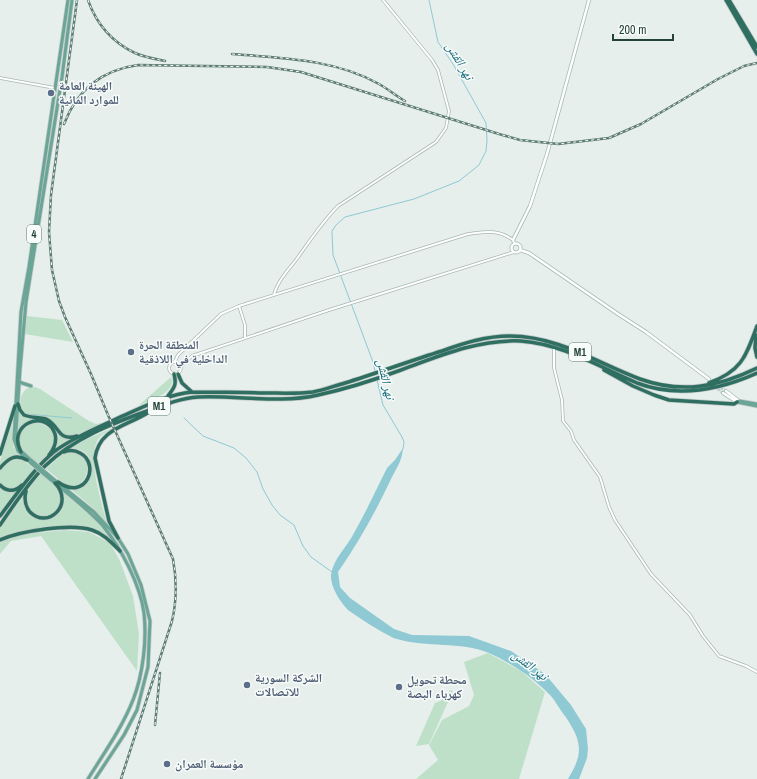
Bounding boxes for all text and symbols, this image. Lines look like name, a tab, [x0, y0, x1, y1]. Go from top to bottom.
scale bar	[613, 16, 673, 42]
text: 200 m	[619, 22, 646, 38]
water label: نهر القش	[442, 39, 479, 85]
place label: الهيئة العامة للموارد المائية	[59, 78, 119, 108]
marker: الهيئة العامة للموارد المائية	[46, 88, 56, 98]
road number: 4	[27, 225, 41, 243]
place label: المنطقة الحرة الداخلية في اللاذقية	[139, 337, 228, 369]
road number: M1	[569, 343, 591, 361]
marker: المنطقة الحرة الداخلية في اللاذقية	[126, 347, 136, 357]
water label: نهر القش	[373, 357, 400, 403]
road number: M1	[148, 397, 170, 415]
water label: نهر القش	[509, 646, 553, 685]
place label: الشركة السورية للاتصالات	[255, 670, 322, 700]
place label: محطة تحويل كهرباء البصة	[407, 672, 467, 702]
marker: الشركة السورية للاتصالات	[242, 680, 252, 690]
marker: محطة تحويل كهرباء البصة	[394, 682, 404, 692]
place label: مؤسسة العمران	[175, 756, 244, 772]
marker: مؤسسة العمران	[162, 759, 172, 769]

